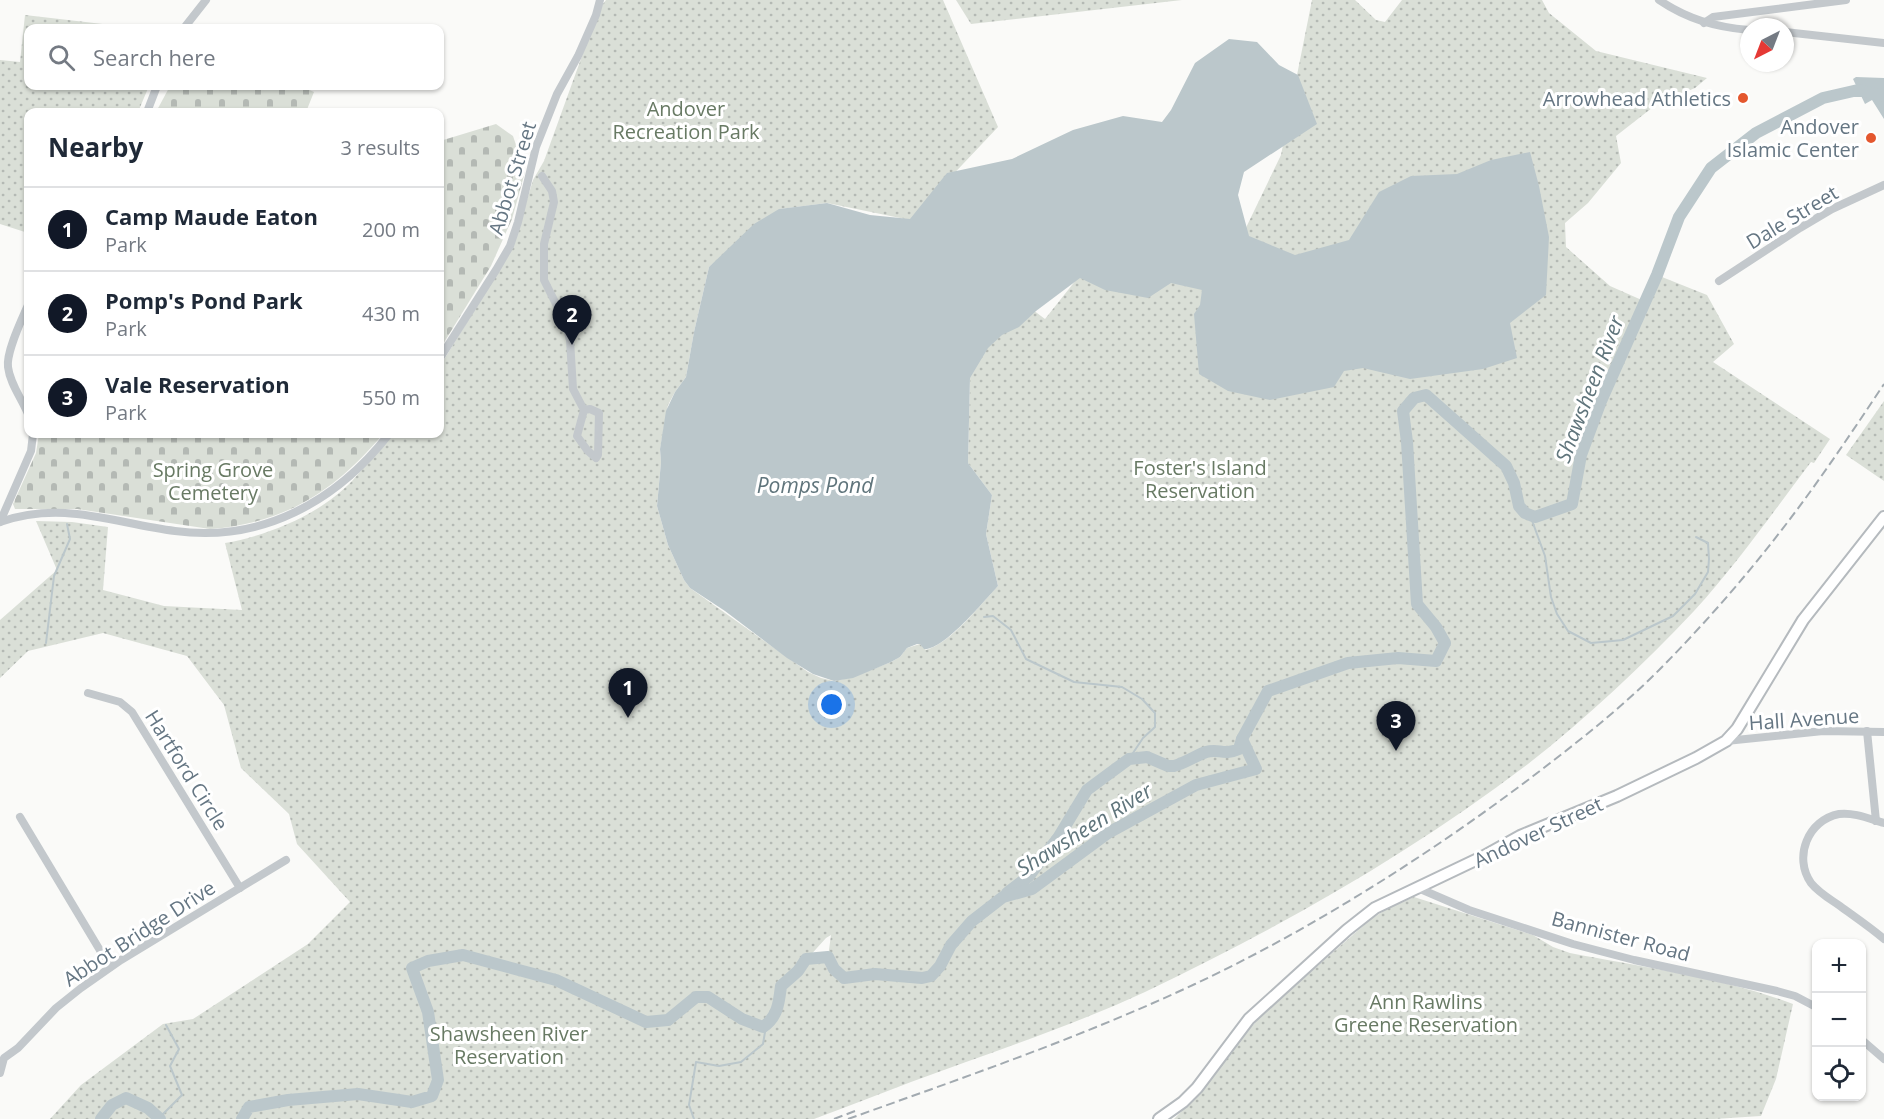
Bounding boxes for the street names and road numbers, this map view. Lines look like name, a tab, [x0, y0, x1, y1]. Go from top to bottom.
street label: Abbot Street	[482, 118, 542, 238]
street label: Dale Street	[1741, 179, 1843, 255]
street label: Hall Avenue	[1748, 702, 1860, 736]
street label: Hartford Circle	[139, 705, 235, 835]
street label: Andover Street	[1469, 790, 1607, 874]
street label: Abbot Bridge Drive	[58, 874, 220, 992]
street label: Bannister Road	[1549, 905, 1693, 967]

